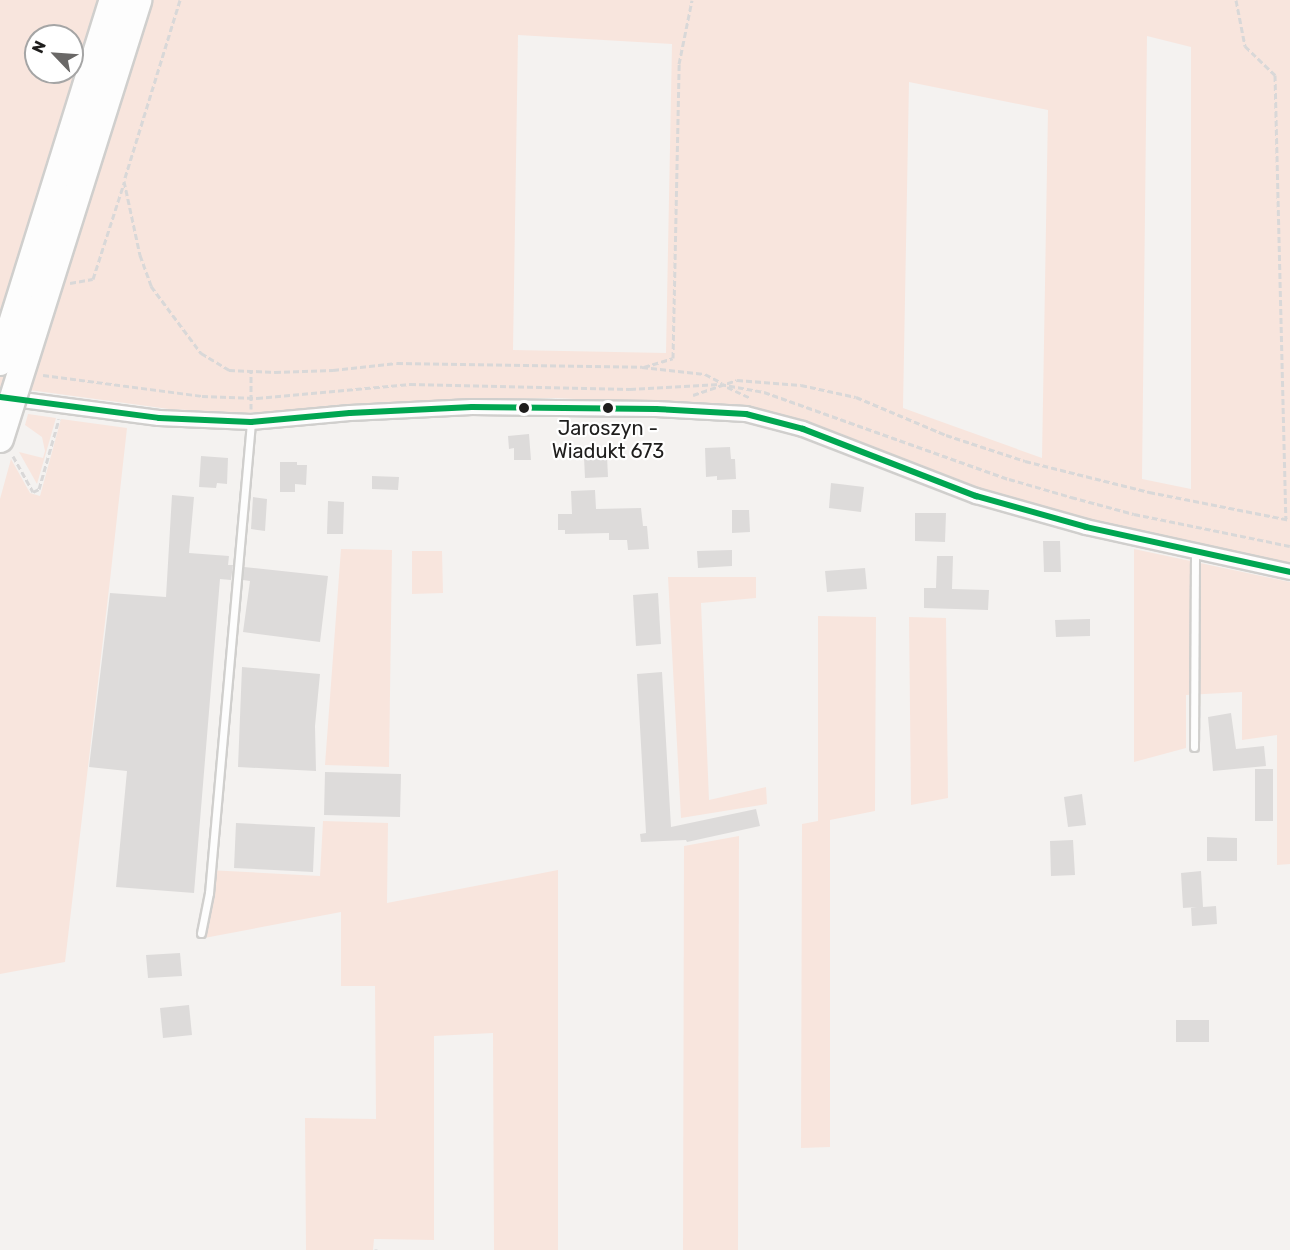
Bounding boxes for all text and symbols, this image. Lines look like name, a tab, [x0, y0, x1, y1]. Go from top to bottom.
north arrow	[24, 24, 84, 84]
text: N	[28, 38, 50, 56]
unlabelled marker	[518, 402, 530, 414]
marker: Jaroszyn - Wiadukt 673	[602, 402, 614, 414]
place label: Jaroszyn - Wiadukt 673	[552, 417, 664, 464]

